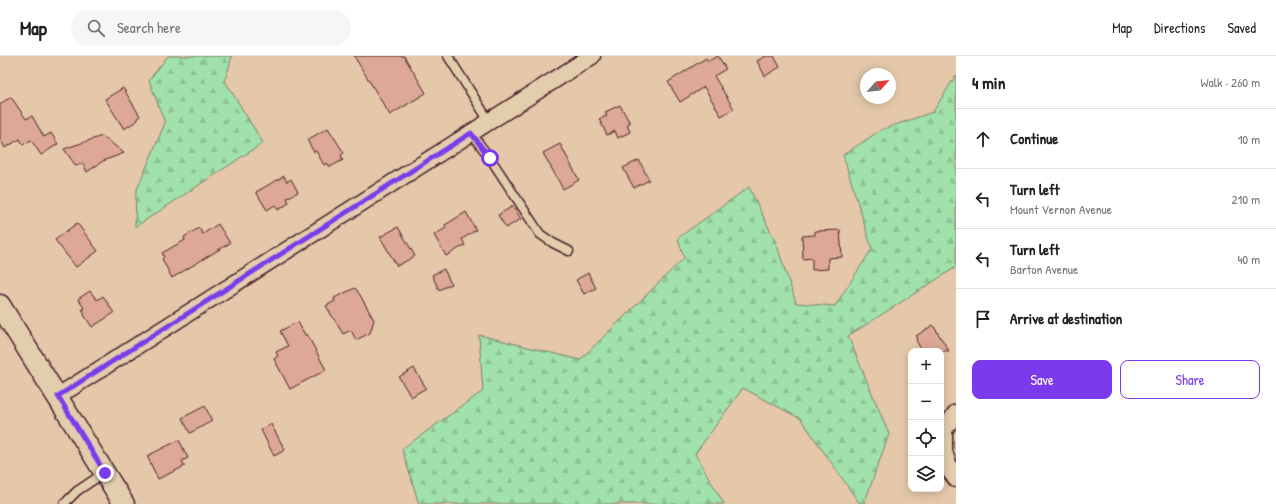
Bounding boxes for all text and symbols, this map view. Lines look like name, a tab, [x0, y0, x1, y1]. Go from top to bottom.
search box	[71, 10, 351, 46]
text: Map	[20, 15, 47, 41]
icon: search	[85, 17, 107, 39]
text: Search here	[117, 17, 181, 38]
text: Map	[1112, 18, 1132, 37]
text: Directions	[1154, 18, 1205, 37]
text: Saved	[1227, 18, 1256, 37]
north arrow	[860, 68, 896, 104]
text: 4 min	[972, 71, 1005, 94]
text: Walk · 260 m	[1201, 73, 1260, 91]
icon: ahead	[972, 128, 994, 150]
text: Continue	[1010, 128, 1058, 149]
text: 10 m	[1238, 130, 1260, 148]
route start	[481, 149, 499, 167]
text: Turn left	[1010, 179, 1060, 200]
icon: left	[972, 188, 994, 210]
text: 210 m	[1232, 190, 1260, 208]
text: Mount Vernon Avenue	[1010, 200, 1112, 218]
text: Turn left	[1010, 239, 1060, 260]
icon: left	[972, 248, 994, 270]
text: 40 m	[1237, 250, 1260, 268]
text: Barton Avenue	[1010, 260, 1078, 278]
icon: arrive	[972, 308, 994, 330]
text: Arrive at destination	[1010, 308, 1122, 329]
map controls	[908, 348, 944, 492]
button: +	[908, 348, 944, 384]
button: Save	[972, 360, 1112, 399]
button: Share	[1120, 360, 1260, 399]
button: −	[908, 384, 944, 420]
button: locate	[908, 420, 944, 456]
button: layers	[908, 456, 944, 492]
route end	[96, 464, 114, 482]

